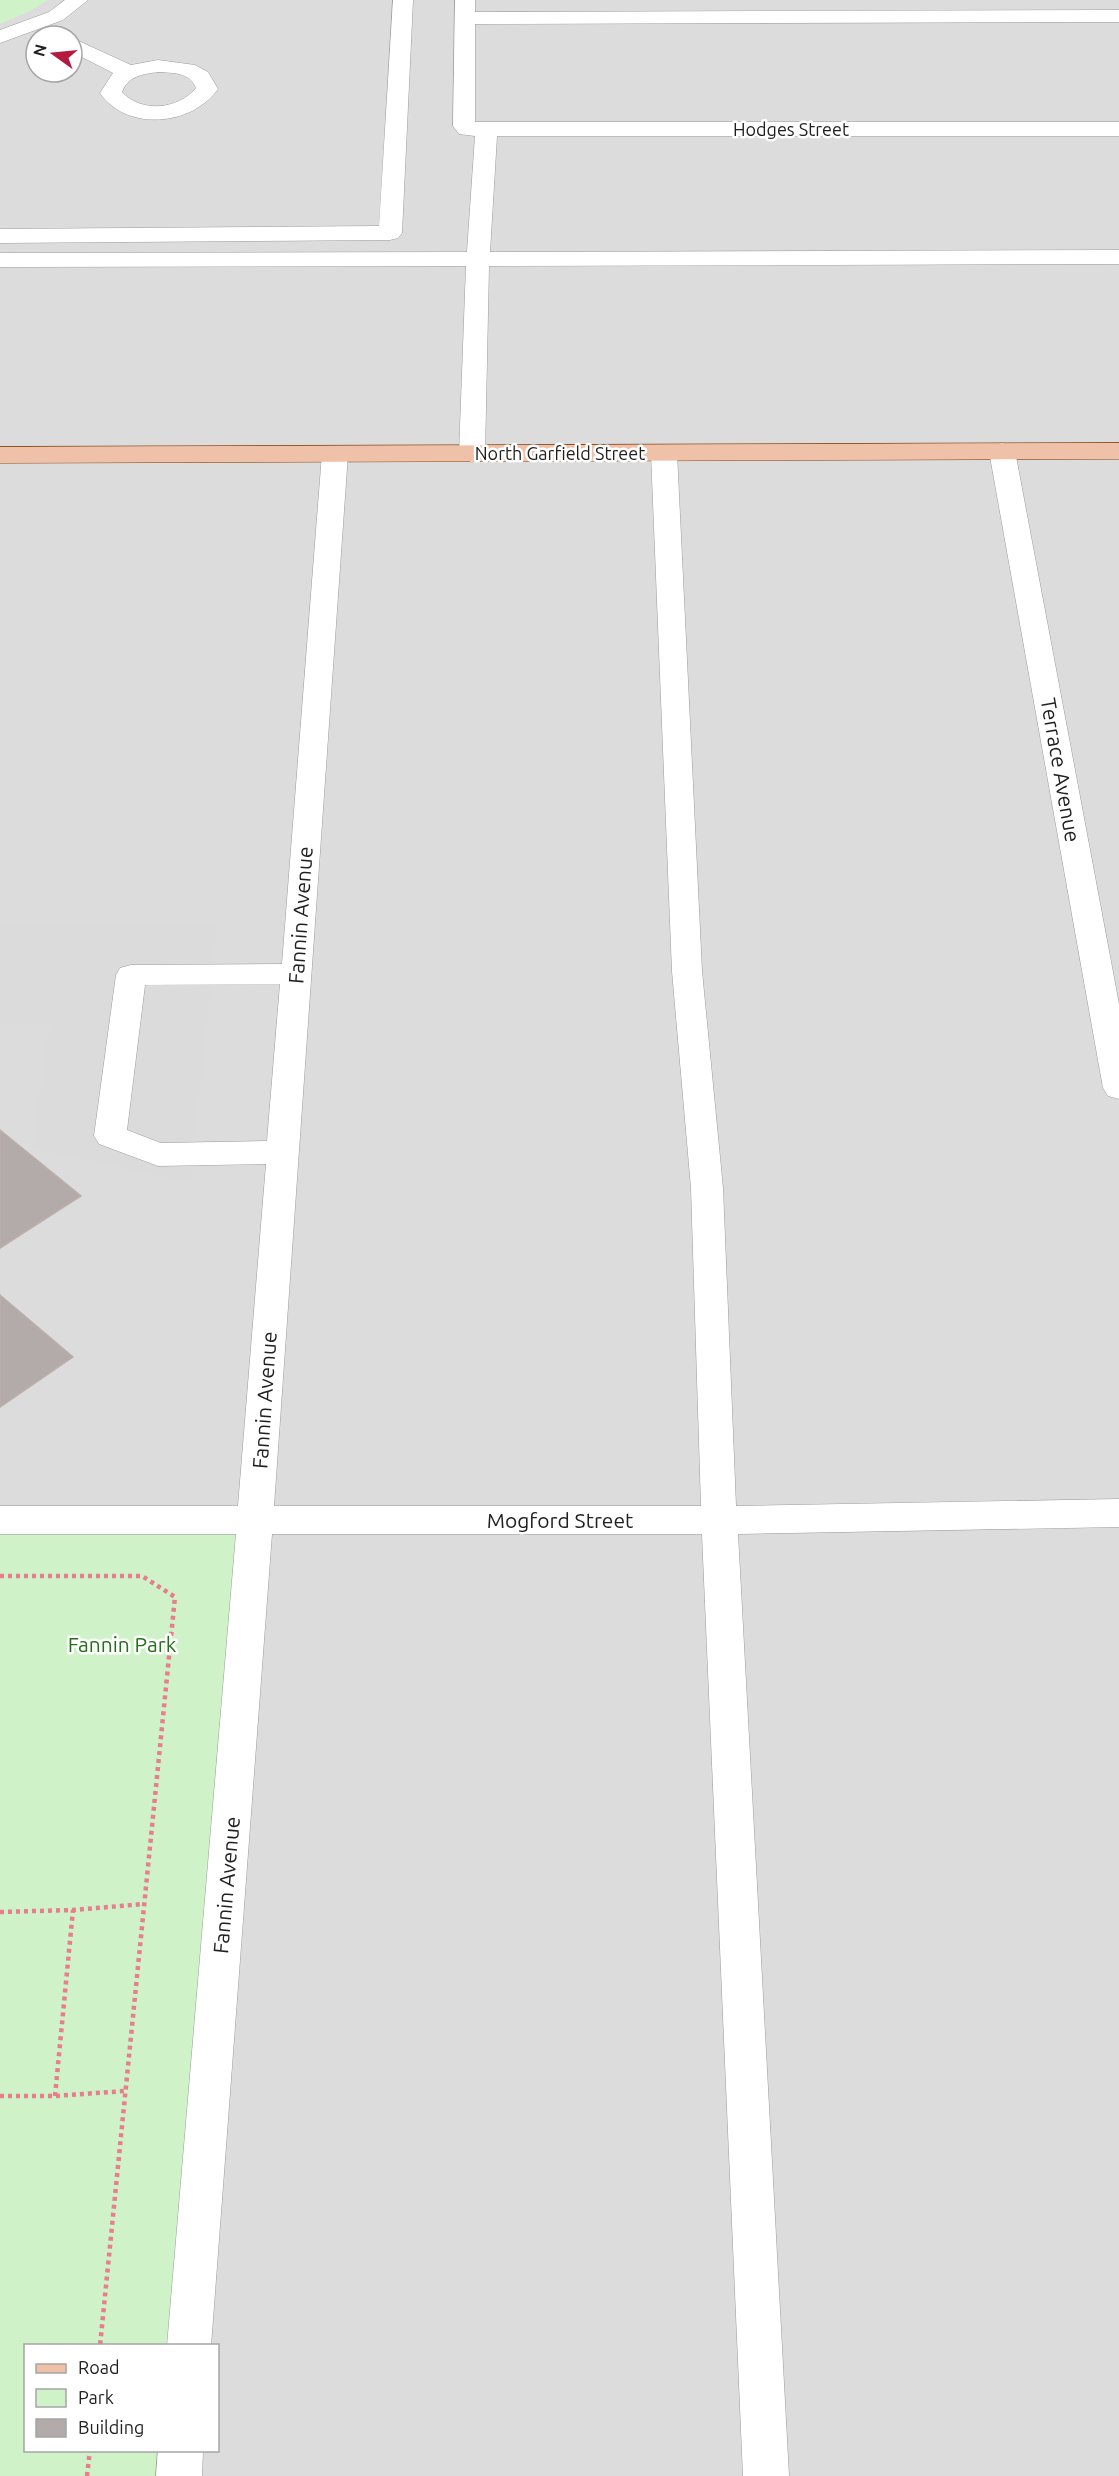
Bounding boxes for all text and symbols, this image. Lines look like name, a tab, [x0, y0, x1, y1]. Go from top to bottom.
north arrow	[24, 24, 84, 84]
text: N	[29, 42, 50, 58]
street label: Hodges Street	[733, 119, 849, 139]
street label: North Garfield Street	[475, 443, 645, 463]
street label: Terrace Avenue	[1037, 696, 1085, 844]
street label: Fannin Avenue	[283, 845, 317, 985]
street label: Fannin Avenue	[247, 1330, 281, 1470]
street label: Mogford Street	[487, 1508, 633, 1532]
park label: Fannin Park	[68, 1632, 177, 1656]
street label: Fannin Avenue	[208, 1815, 244, 1955]
legend	[24, 2344, 219, 2452]
text: Road	[78, 2357, 120, 2377]
text: Park	[78, 2387, 114, 2407]
text: Building	[78, 2417, 144, 2437]

